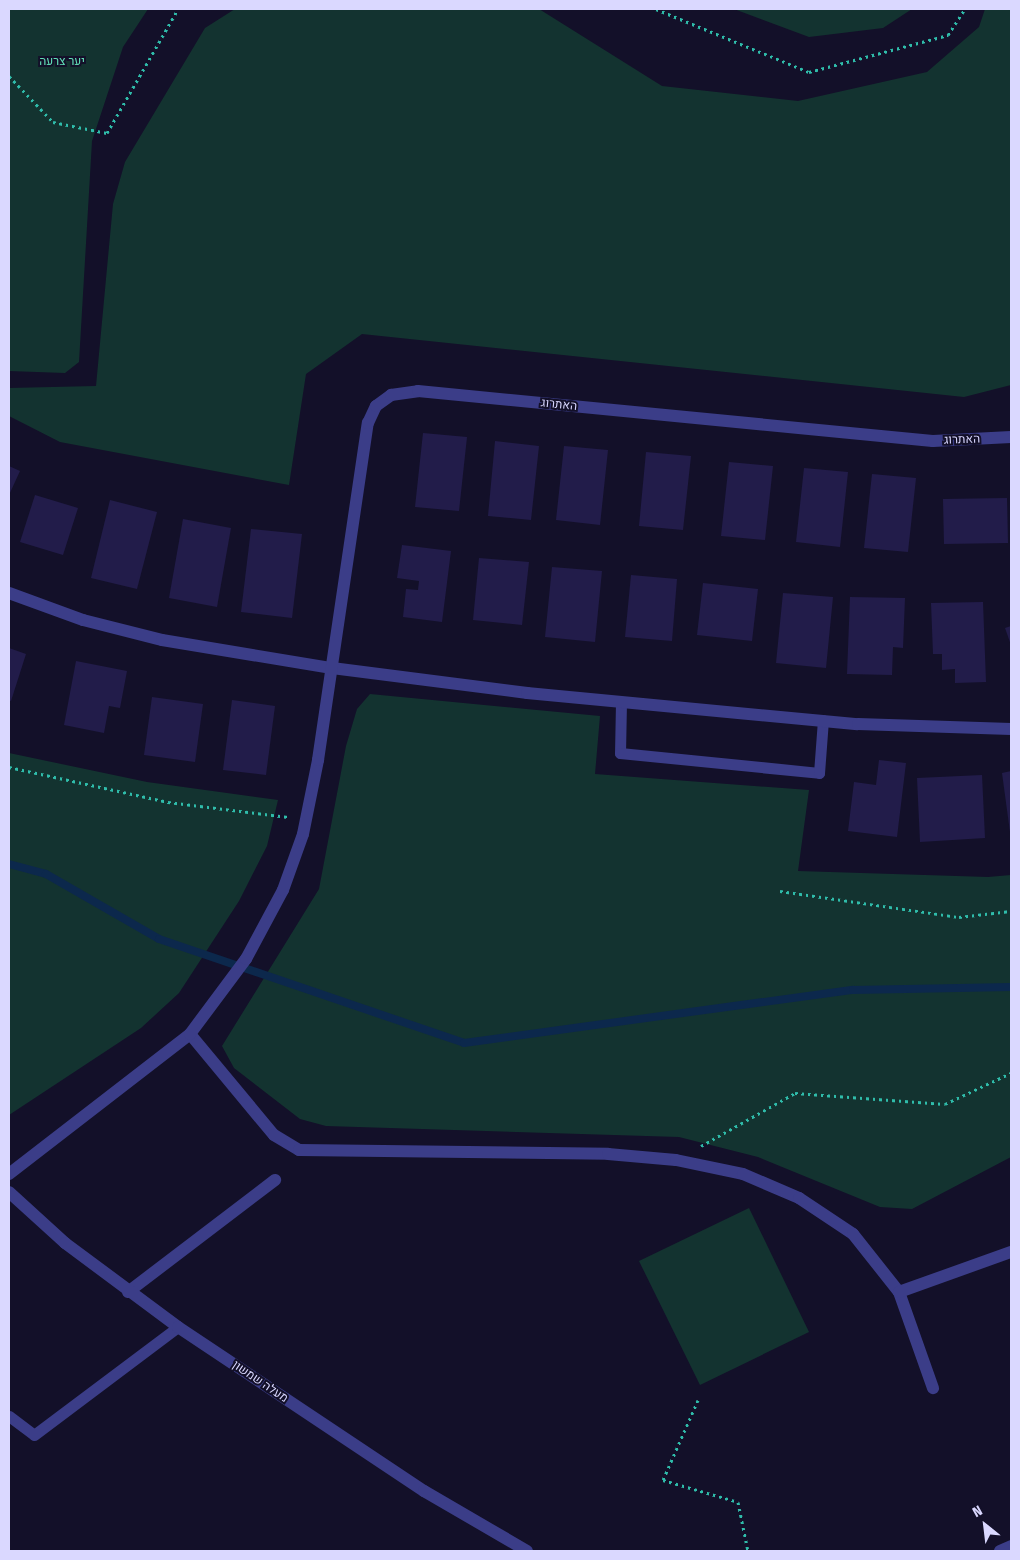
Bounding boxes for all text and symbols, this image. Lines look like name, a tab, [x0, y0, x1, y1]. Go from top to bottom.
park label: יער צרעה	[39, 55, 85, 69]
street label: האתרוג	[540, 396, 578, 414]
street label: האתרוג	[944, 432, 980, 448]
street label: מעלה שמשון	[229, 1358, 291, 1406]
north arrow	[960, 1500, 1010, 1550]
text: N	[970, 1502, 985, 1521]

